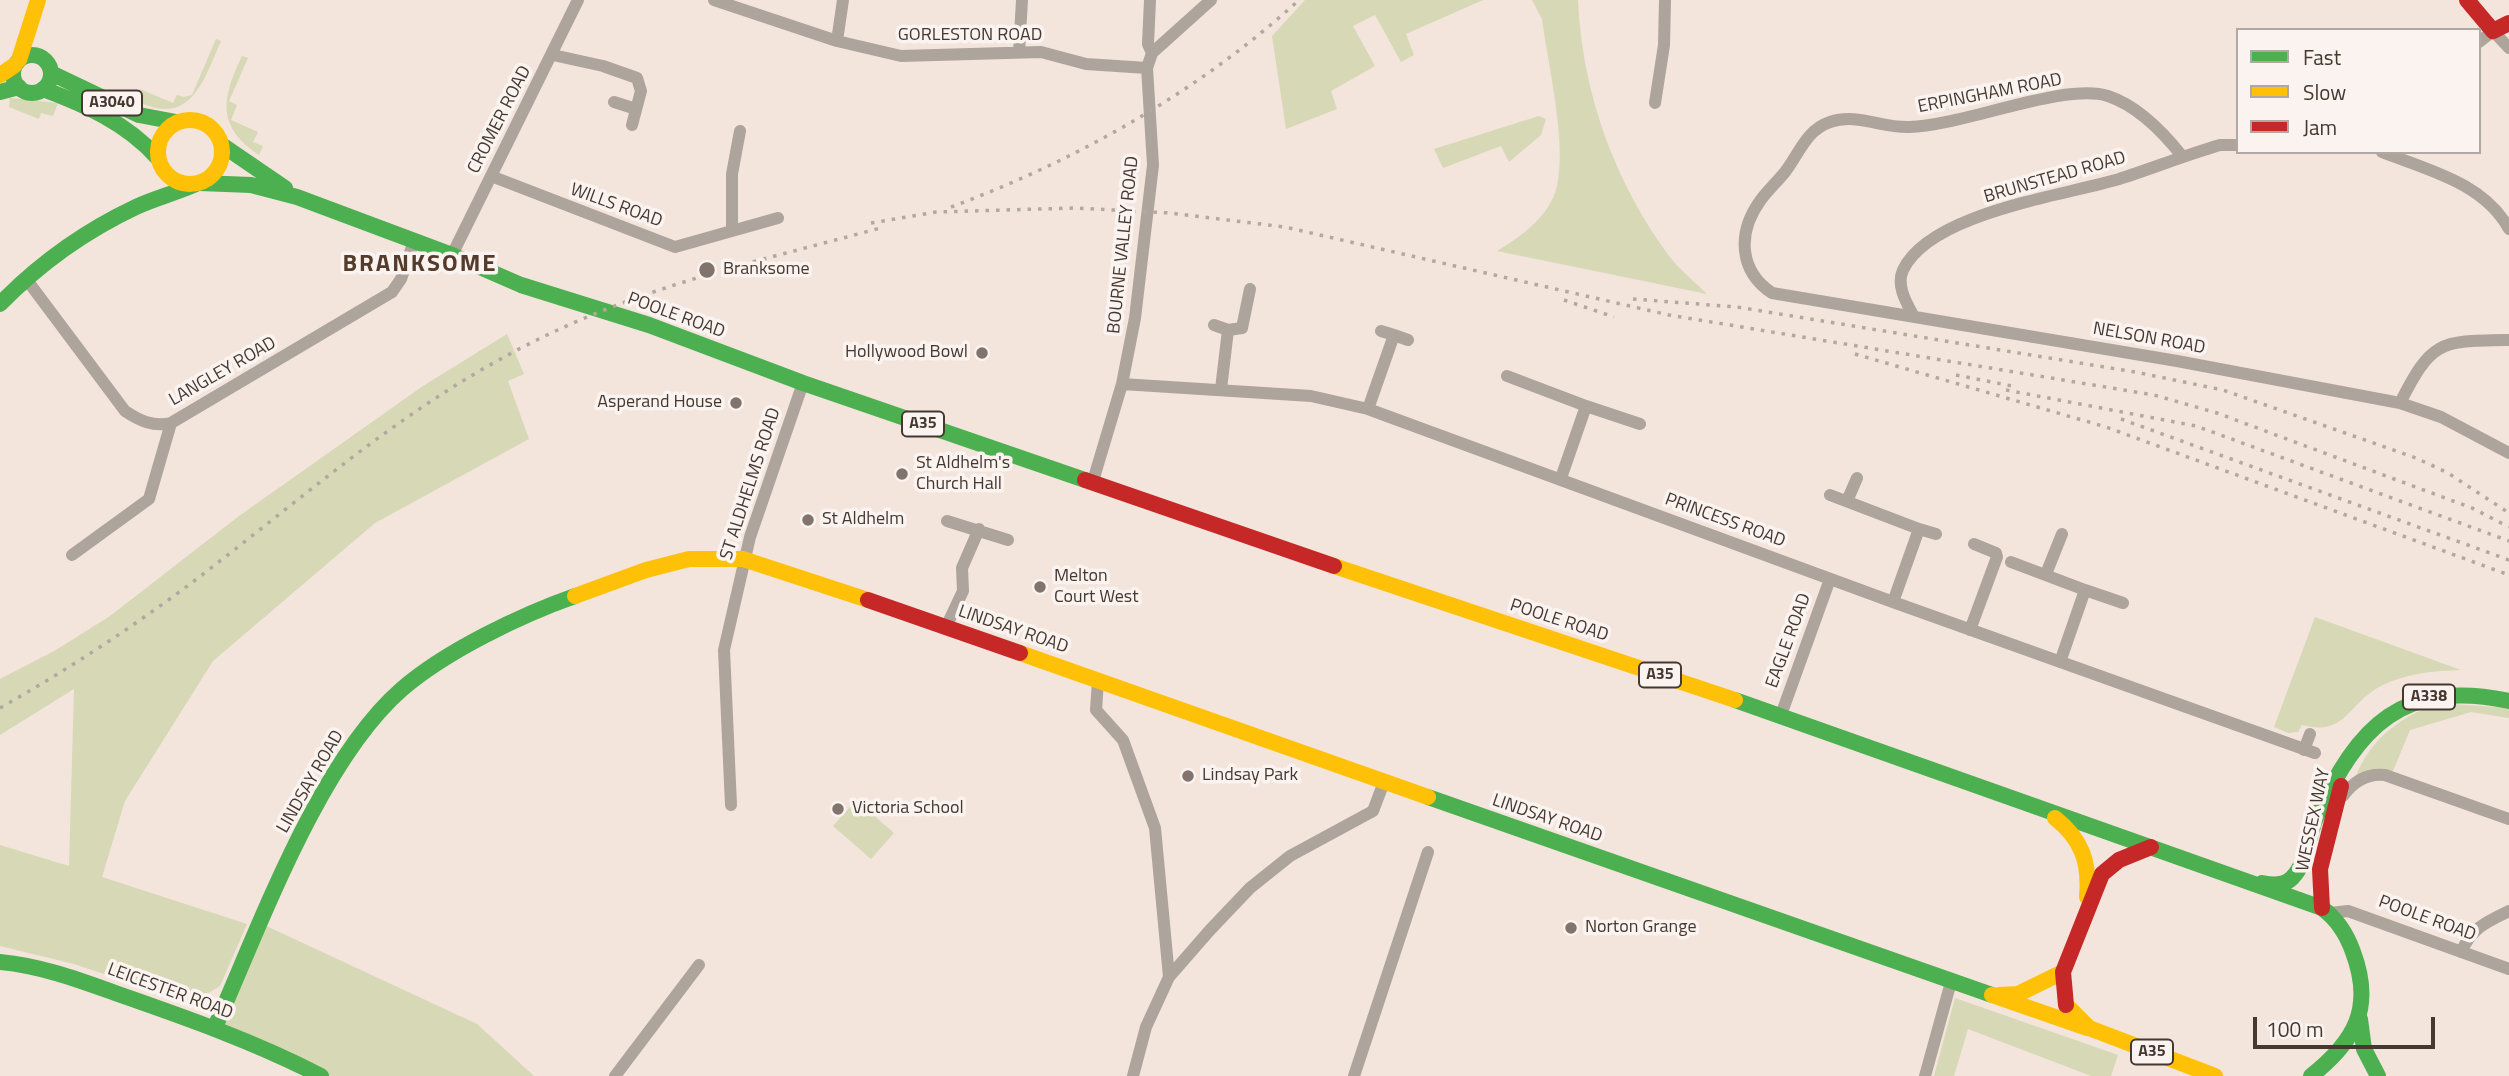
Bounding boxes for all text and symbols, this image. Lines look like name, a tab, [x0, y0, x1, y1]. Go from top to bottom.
street label: GORLESTON ROAD	[898, 25, 1042, 47]
legend	[2236, 28, 2481, 154]
text: Fast	[2303, 41, 2341, 73]
street label: CROMER ROAD	[464, 63, 536, 177]
street label: ERPINGHAM ROAD	[1916, 69, 2064, 119]
text: Slow	[2303, 76, 2346, 108]
road number: A3040	[82, 90, 142, 116]
text: Jam	[2303, 111, 2337, 143]
street label: BRUNSTEAD ROAD	[1982, 147, 2128, 209]
street label: BOURNE VALLEY ROAD	[1104, 155, 1144, 335]
street label: WILLS ROAD	[567, 179, 665, 233]
district label: BRANKSOME	[344, 251, 496, 279]
place label: Branksome	[723, 259, 810, 281]
marker: Branksome	[697, 260, 717, 280]
street label: POOLE ROAD	[624, 288, 728, 344]
street label: NELSON ROAD	[2091, 319, 2207, 359]
street label: LANGLEY ROAD	[166, 333, 280, 411]
place label: Hollywood Bowl	[845, 342, 968, 364]
marker: Hollywood Bowl	[974, 345, 990, 361]
place label: Asperand House	[597, 392, 722, 414]
marker: Asperand House	[728, 395, 744, 411]
street label: ST ALDHELMS ROAD	[716, 405, 786, 563]
road number: A35	[902, 412, 944, 436]
place label: St Aldhelm's Church Hall	[916, 453, 1010, 496]
marker: St Aldhelm's Church Hall	[894, 466, 910, 482]
street label: PRINCESS ROAD	[1662, 489, 1788, 553]
place label: St Aldhelm	[822, 509, 904, 531]
marker: St Aldhelm	[800, 512, 816, 528]
place label: Melton Court West	[1054, 566, 1139, 608]
marker: Melton Court West	[1032, 579, 1048, 595]
street label: EAGLE ROAD	[1762, 591, 1816, 691]
street label: POOLE ROAD	[1507, 595, 1611, 647]
street label: LINDSAY ROAD	[955, 601, 1071, 659]
road number: A35	[1639, 662, 1681, 688]
road number: A338	[2403, 684, 2455, 710]
street label: LINDSAY ROAD	[273, 727, 349, 837]
place label: Lindsay Park	[1202, 765, 1298, 787]
street label: WESSEX WAY	[2293, 767, 2335, 873]
marker: Lindsay Park	[1180, 768, 1196, 784]
street label: LINDSAY ROAD	[1489, 790, 1605, 848]
place label: Victoria School	[852, 798, 964, 820]
marker: Victoria School	[830, 801, 846, 817]
street label: POOLE ROAD	[2375, 891, 2479, 947]
place label: Norton Grange	[1585, 917, 1697, 939]
marker: Norton Grange	[1563, 920, 1579, 936]
street label: LEICESTER ROAD	[104, 959, 236, 1025]
scale bar	[2257, 1002, 2439, 1046]
text: 100 m	[2266, 1013, 2323, 1045]
road number: A35	[2131, 1040, 2173, 1064]

